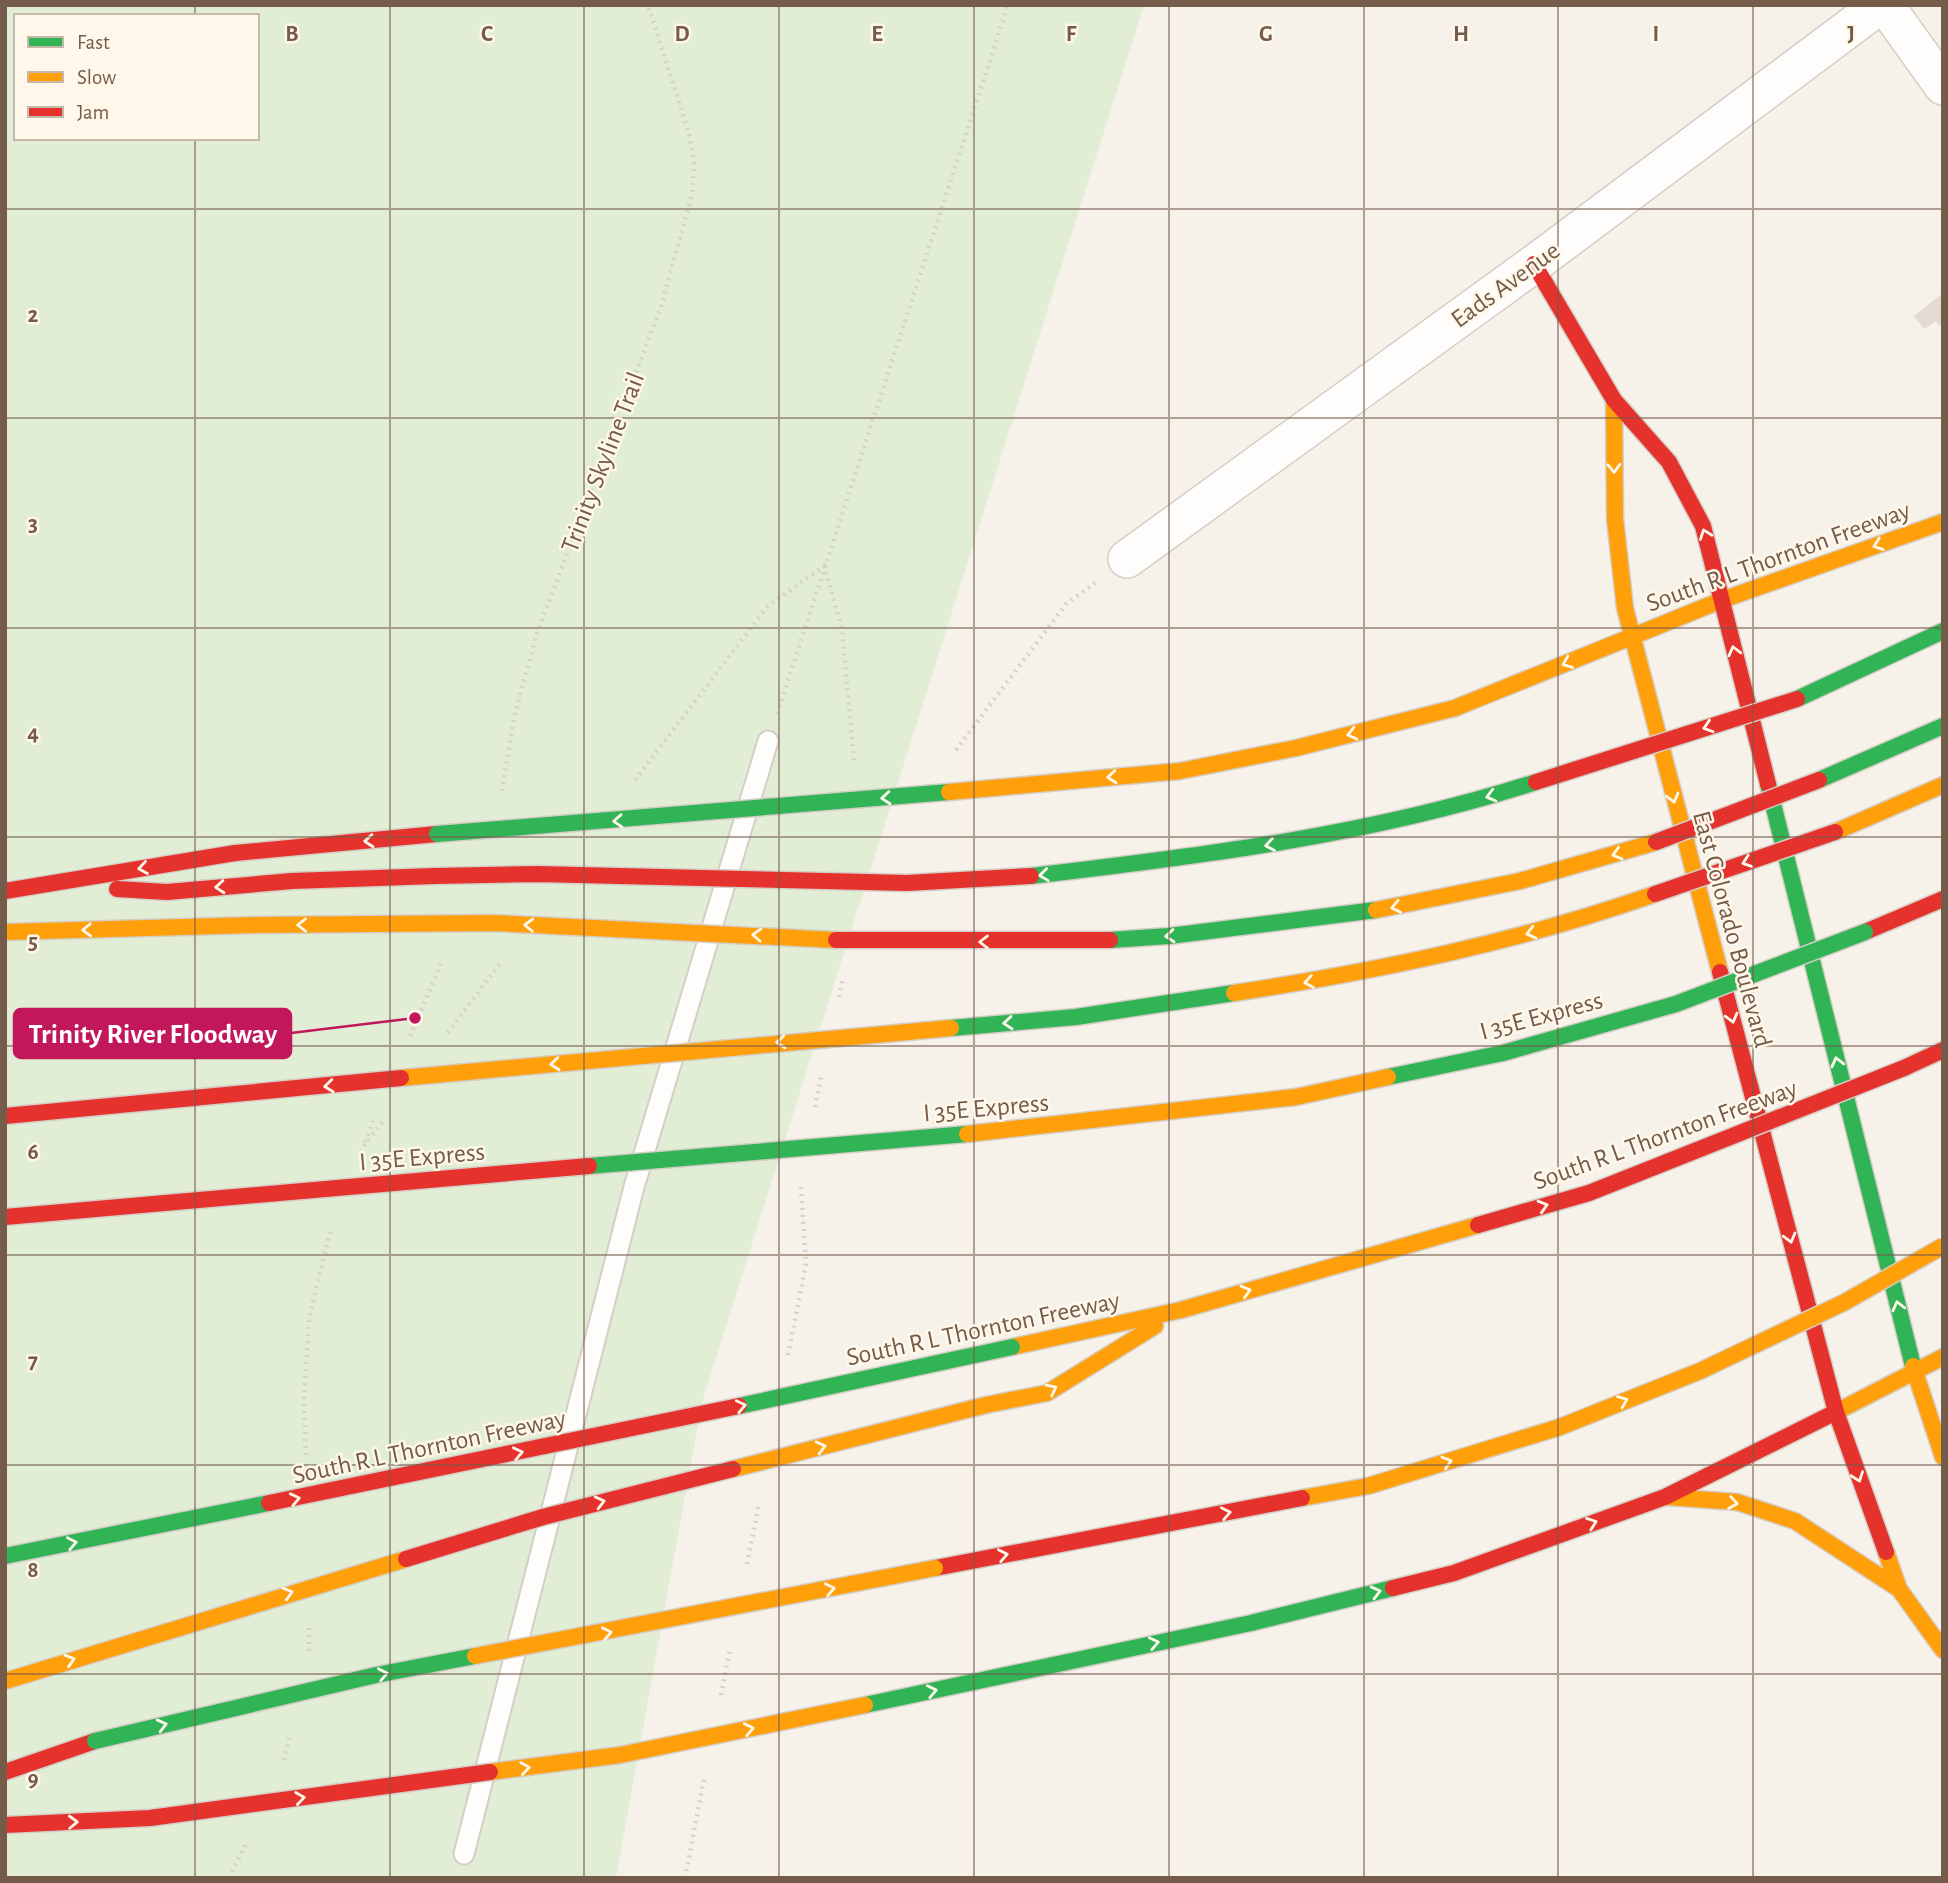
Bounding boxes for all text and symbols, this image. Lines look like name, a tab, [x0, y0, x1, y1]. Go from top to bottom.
legend	[14, 14, 259, 140]
text: B	[285, 23, 299, 46]
text: C	[481, 23, 493, 46]
text: D	[674, 23, 690, 46]
text: E	[871, 23, 883, 46]
text: F	[1066, 23, 1077, 46]
text: G	[1259, 23, 1273, 46]
text: H	[1453, 23, 1469, 46]
text: I	[1653, 23, 1659, 46]
text: J	[1847, 23, 1855, 46]
text: Fast	[77, 32, 110, 53]
text: Slow	[77, 67, 116, 88]
text: Jam	[77, 102, 109, 123]
street label: Eads Avenue	[1447, 237, 1565, 333]
text: 2	[28, 304, 39, 327]
street label: Trinity Skyline Trail	[557, 369, 649, 556]
one-way arrow	[1606, 463, 1621, 474]
street label: South R L Thornton Freeway	[1643, 497, 1914, 617]
text: 3	[28, 513, 38, 536]
one-way arrow	[1699, 528, 1713, 540]
one-way arrow	[1873, 537, 1885, 551]
one-way arrow	[1728, 645, 1742, 657]
one-way arrow	[1562, 654, 1574, 668]
one-way arrow	[1703, 719, 1715, 733]
text: 4	[27, 722, 39, 745]
one-way arrow	[1346, 726, 1358, 740]
one-way arrow	[1107, 769, 1118, 784]
one-way arrow	[1486, 788, 1498, 802]
one-way arrow	[880, 790, 891, 805]
one-way arrow	[1665, 792, 1679, 804]
street label: East Colorado Boulevard	[1688, 808, 1776, 1050]
one-way arrow	[612, 813, 623, 828]
one-way arrow	[363, 833, 375, 848]
one-way arrow	[1264, 837, 1276, 852]
one-way arrow	[1611, 845, 1623, 860]
one-way arrow	[1742, 854, 1754, 868]
one-way arrow	[137, 860, 149, 875]
one-way arrow	[1038, 867, 1050, 882]
one-way arrow	[214, 879, 225, 894]
one-way arrow	[1390, 898, 1402, 913]
one-way arrow	[296, 917, 307, 933]
one-way arrow	[524, 917, 535, 932]
one-way arrow	[82, 922, 93, 937]
one-way arrow	[1525, 925, 1537, 940]
one-way arrow	[751, 927, 762, 942]
one-way arrow	[1165, 928, 1176, 943]
text: 5	[28, 931, 38, 954]
one-way arrow	[978, 934, 989, 950]
one-way arrow	[1303, 973, 1315, 988]
street label: I 35E Express	[1477, 987, 1606, 1045]
callout: Trinity River Floodway	[14, 1009, 291, 1058]
one-way arrow	[1723, 1011, 1738, 1023]
one-way arrow	[1002, 1015, 1013, 1030]
text: Trinity River Floodway	[29, 1021, 278, 1049]
one-way arrow	[776, 1034, 787, 1049]
one-way arrow	[549, 1056, 560, 1071]
one-way arrow	[1831, 1056, 1845, 1068]
street label: South R L Thornton Freeway	[1530, 1075, 1801, 1195]
one-way arrow	[323, 1078, 334, 1093]
street label: I 35E Express	[922, 1090, 1050, 1126]
street label: I 35E Express	[358, 1139, 486, 1175]
text: 6	[27, 1141, 39, 1164]
one-way arrow	[1537, 1200, 1549, 1215]
one-way arrow	[1782, 1231, 1796, 1243]
one-way arrow	[1240, 1285, 1252, 1299]
street label: South R L Thornton Freeway	[844, 1287, 1122, 1371]
one-way arrow	[1892, 1300, 1906, 1312]
text: 7	[28, 1350, 38, 1373]
one-way arrow	[1045, 1383, 1057, 1397]
one-way arrow	[1617, 1396, 1629, 1410]
one-way arrow	[735, 1399, 747, 1414]
street label: South R L Thornton Freeway	[290, 1405, 568, 1489]
one-way arrow	[815, 1441, 827, 1455]
one-way arrow	[512, 1447, 524, 1462]
one-way arrow	[1441, 1455, 1453, 1470]
one-way arrow	[1850, 1470, 1864, 1482]
one-way arrow	[289, 1492, 301, 1507]
one-way arrow	[1727, 1495, 1739, 1510]
one-way arrow	[594, 1496, 606, 1510]
one-way arrow	[1220, 1506, 1232, 1521]
one-way arrow	[1586, 1517, 1598, 1531]
one-way arrow	[66, 1536, 78, 1551]
one-way arrow	[997, 1548, 1008, 1563]
text: 8	[27, 1559, 39, 1582]
one-way arrow	[824, 1582, 836, 1597]
one-way arrow	[1370, 1586, 1382, 1600]
one-way arrow	[281, 1587, 293, 1602]
one-way arrow	[601, 1626, 613, 1641]
one-way arrow	[1148, 1637, 1160, 1652]
one-way arrow	[64, 1654, 76, 1669]
one-way arrow	[377, 1667, 389, 1682]
one-way arrow	[926, 1685, 938, 1699]
one-way arrow	[155, 1719, 167, 1733]
one-way arrow	[743, 1722, 755, 1737]
one-way arrow	[519, 1761, 531, 1776]
text: 9	[27, 1768, 39, 1791]
one-way arrow	[294, 1791, 305, 1806]
one-way arrow	[68, 1814, 79, 1829]

